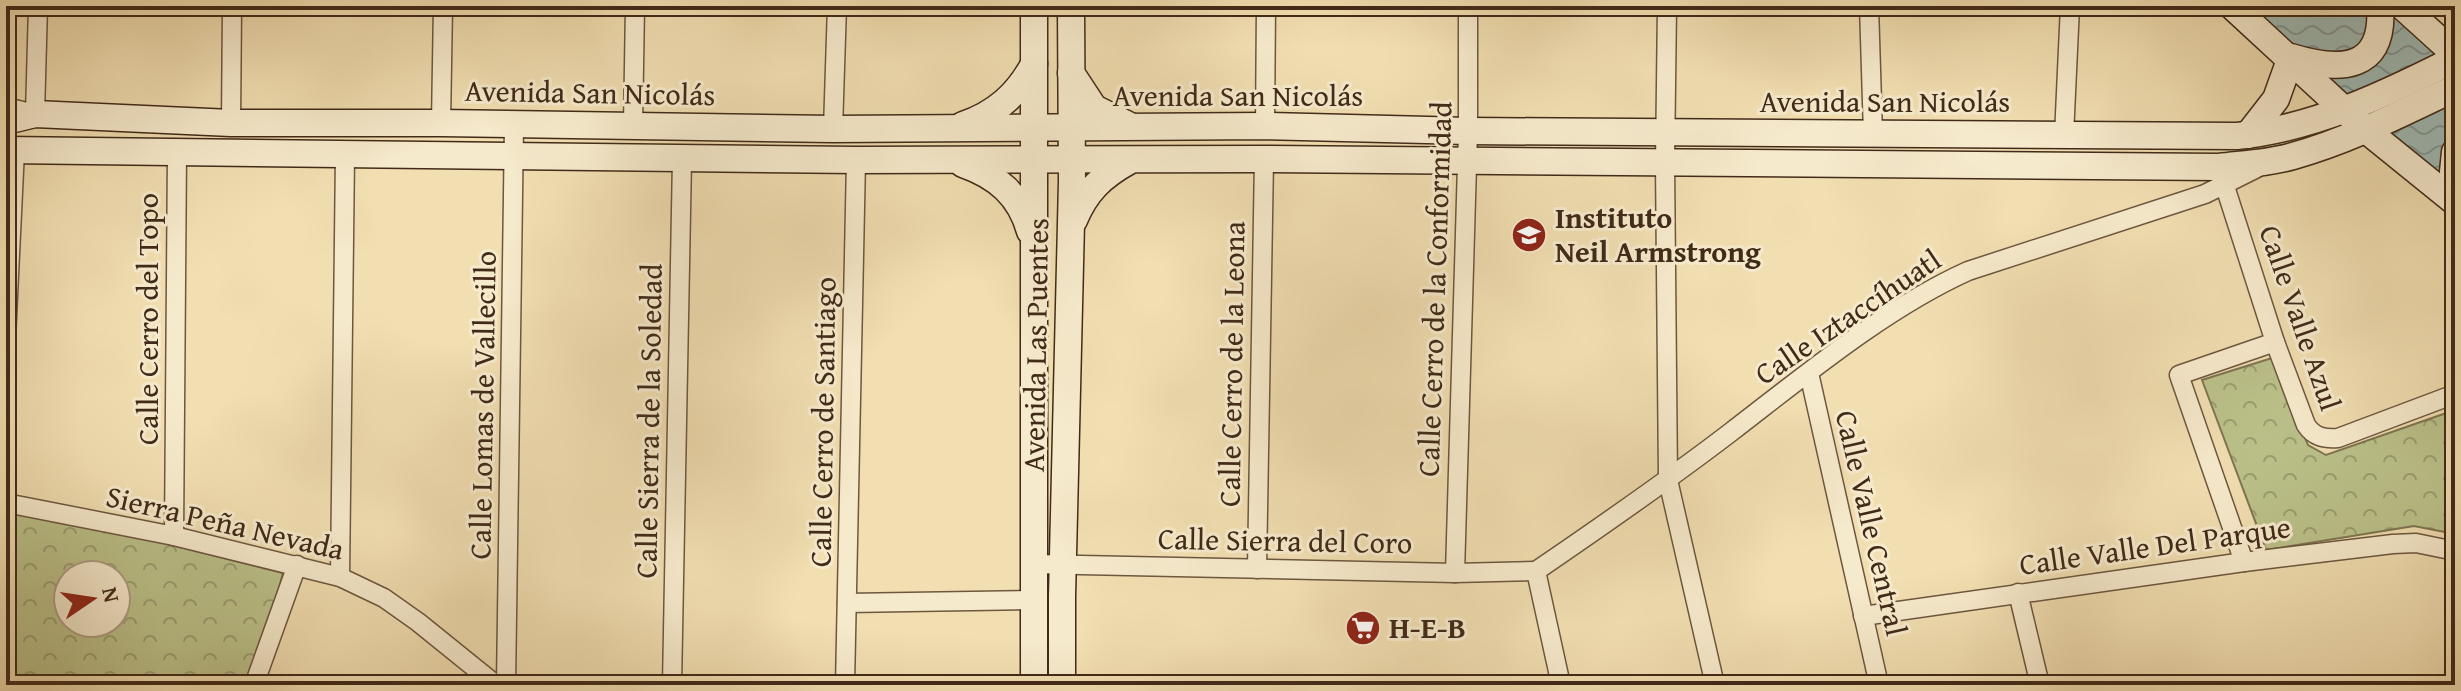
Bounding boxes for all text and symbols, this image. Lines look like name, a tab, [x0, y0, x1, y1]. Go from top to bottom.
street label: Avenida San Nicolás	[464, 68, 716, 116]
street label: Avenida San Nicolás	[1113, 73, 1363, 117]
street label: Avenida San Nicolás	[1760, 79, 2010, 123]
street label: Calle Cerro de la Conformidad	[1405, 101, 1463, 477]
street label: Calle Cerro del Topo	[125, 193, 169, 445]
place label: Instituto Neil Armstrong	[1555, 195, 1761, 273]
school or university icon: Instituto Neil Armstrong	[1510, 216, 1548, 254]
street label: Avenida Las Puentes	[1011, 217, 1059, 472]
street label: Calle Valle Azul	[2249, 219, 2353, 416]
street label: Calle Cerro de la Leona	[1207, 221, 1255, 507]
street label: Calle Iztaccíhuatl	[1745, 237, 1949, 395]
street label: Calle Lomas de Vallecillo	[457, 250, 507, 560]
street label: Calle Sierra de la Soledad	[623, 263, 673, 579]
street label: Calle Cerro de Santiago	[797, 276, 847, 568]
street label: Calle Valle Central	[1825, 406, 1919, 640]
street label: Sierra Peña Nevada	[102, 473, 348, 571]
street label: Calle Valle Del Parque	[2017, 504, 2293, 586]
street label: Calle Sierra del Coro	[1157, 516, 1413, 564]
north arrow	[52, 559, 132, 639]
text: N	[94, 584, 129, 606]
place label: H-E-B	[1389, 605, 1466, 649]
supermarket icon: H-E-B	[1344, 609, 1382, 647]

